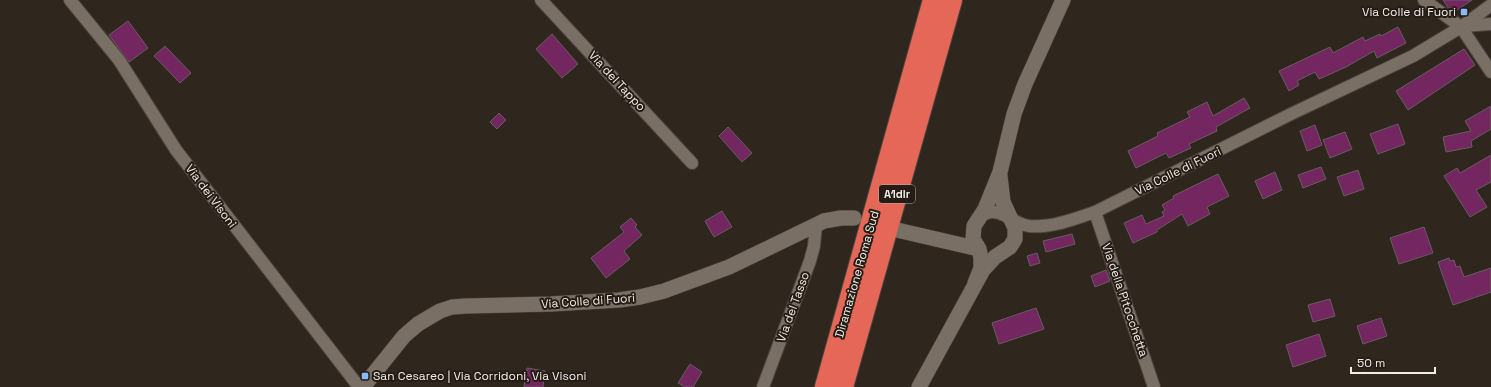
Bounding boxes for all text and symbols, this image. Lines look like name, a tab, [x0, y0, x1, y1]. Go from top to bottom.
place label: Via Colle di Fuori	[1362, 4, 1456, 20]
marker: Via Colle di Fuori	[1459, 7, 1469, 17]
street label: Via del Tappo	[585, 48, 649, 114]
street label: Via Colle di Fuori	[1132, 143, 1224, 199]
street label: Via dei Visoni	[182, 161, 240, 231]
road number: A1dir	[879, 185, 915, 203]
street label: Diramazione Roma Sud	[831, 209, 883, 339]
street label: Via della Pitocchetta	[1098, 241, 1152, 359]
street label: Via del Tasso	[773, 270, 813, 344]
street label: Via Colle di Fuori	[541, 290, 636, 312]
scale bar	[1351, 349, 1435, 375]
text: 50 m	[1357, 355, 1385, 371]
place label: San Cesareo | Via Corridoni, Via Visoni	[373, 368, 586, 384]
marker: San Cesareo | Via Corridoni, Via Visoni	[360, 371, 370, 381]

